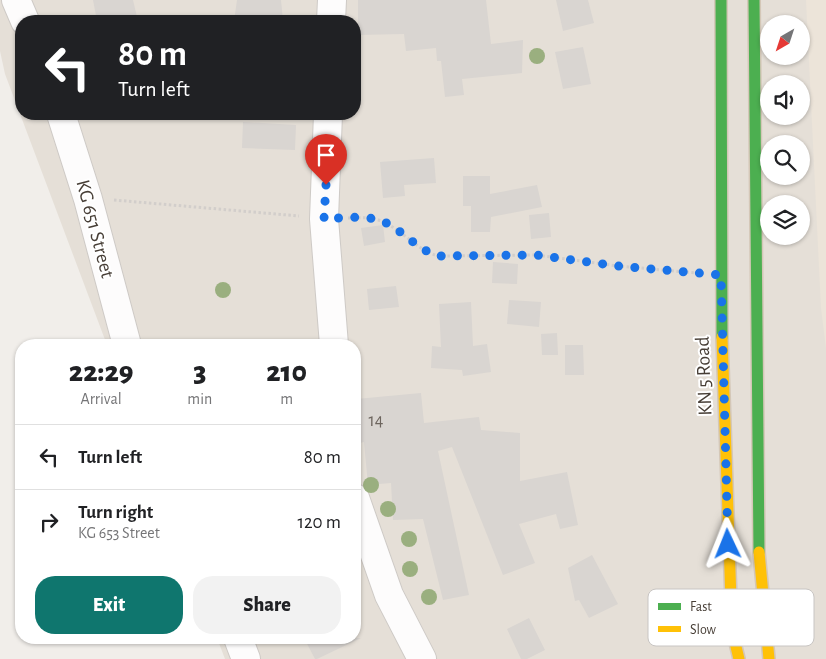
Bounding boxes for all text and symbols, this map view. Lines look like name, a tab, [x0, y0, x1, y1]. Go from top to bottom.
north arrow	[760, 15, 810, 65]
map controls	[760, 15, 810, 245]
icon: left	[35, 35, 100, 100]
text: 80 m	[118, 37, 187, 72]
button: sound	[760, 75, 810, 125]
text: Turn left	[118, 78, 190, 100]
pin	[305, 134, 347, 185]
button: search	[760, 135, 810, 185]
icon: arrive	[312, 141, 340, 169]
street label: KG 651 Street	[72, 178, 118, 281]
button: layers	[760, 195, 810, 245]
street label: KN 5 Road	[693, 336, 715, 416]
text: 22:29	[69, 357, 133, 387]
text: 3	[193, 357, 206, 387]
text: 210	[266, 357, 307, 387]
text: Arrival	[81, 391, 122, 407]
text: min	[187, 391, 212, 407]
text: m	[280, 391, 293, 407]
house number: 14	[369, 412, 384, 430]
icon: left	[35, 443, 63, 471]
text: Turn left	[78, 448, 142, 467]
text: 80 m	[304, 448, 341, 467]
text: Turn right	[78, 503, 153, 522]
icon: right	[35, 508, 63, 536]
text: 120 m	[297, 513, 341, 532]
position arrow	[701, 517, 753, 569]
text: KG 653 Street	[78, 525, 160, 541]
button: Exit	[35, 576, 183, 634]
button: Share	[193, 576, 341, 634]
legend	[648, 589, 814, 646]
text: Fast	[690, 600, 712, 614]
text: Slow	[690, 623, 717, 637]

